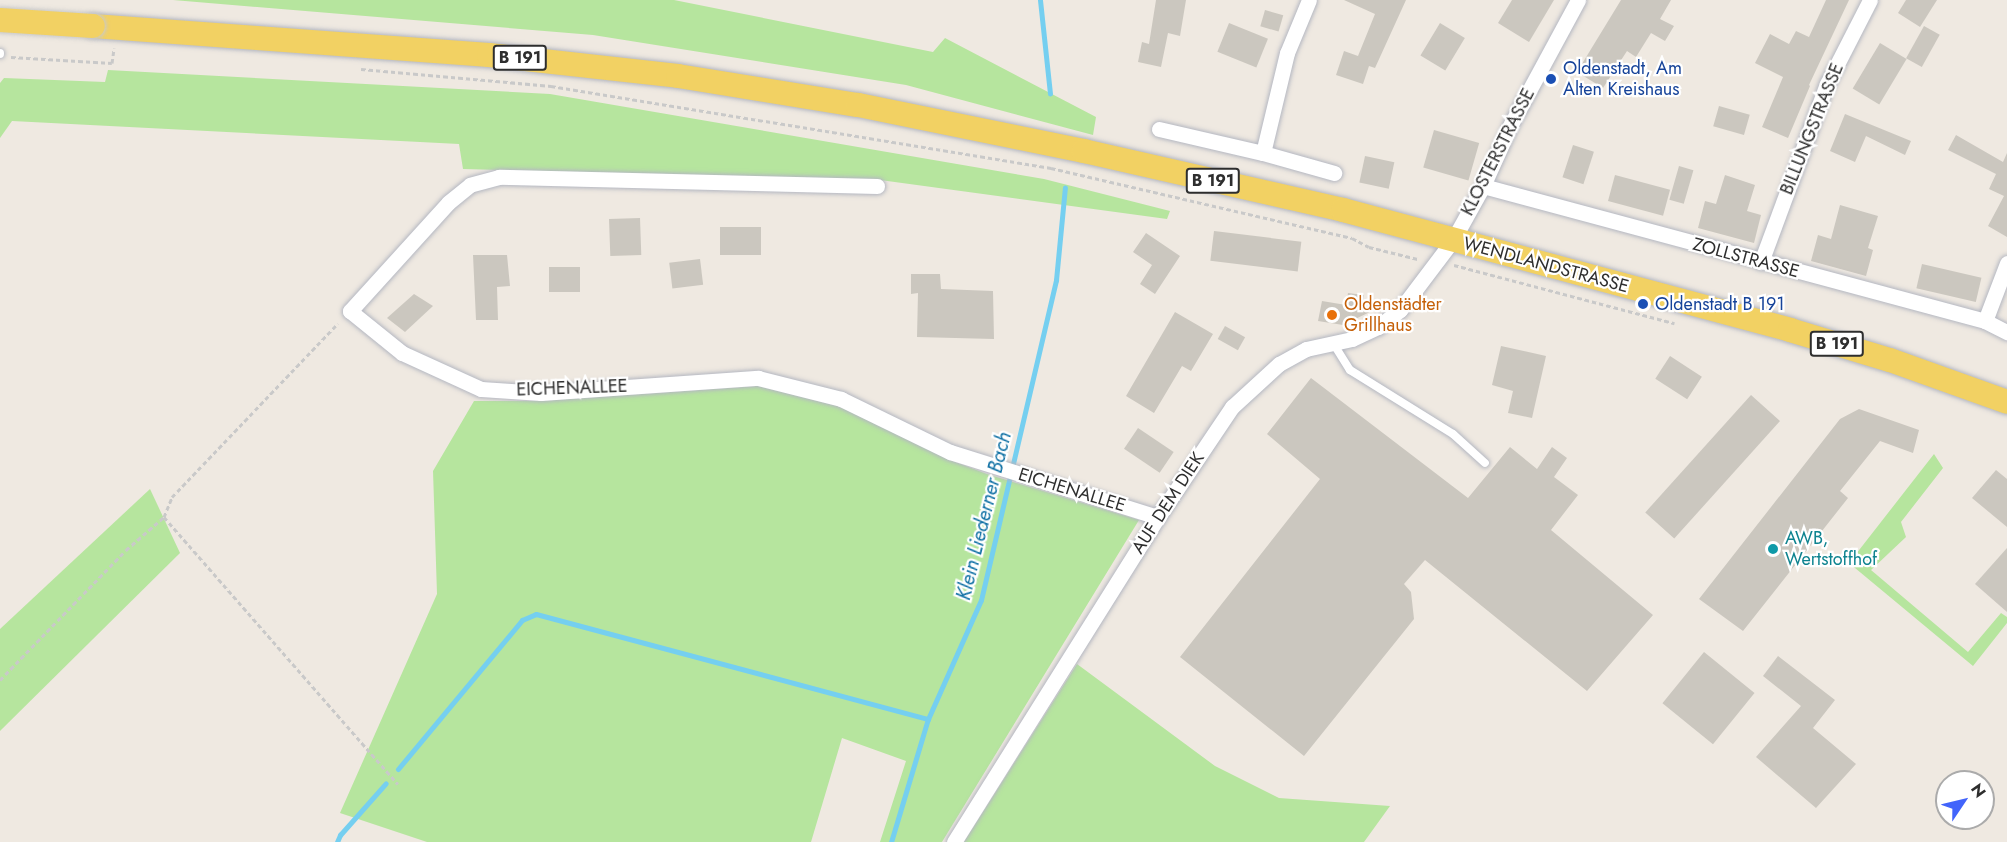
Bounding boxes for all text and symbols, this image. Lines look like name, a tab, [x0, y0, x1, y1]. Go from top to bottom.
road number: B 191	[492, 45, 548, 71]
place label: Oldenstadt, Am Alten Kreishaus	[1563, 58, 1682, 100]
street label: BILLUNGSTRASSE	[1776, 60, 1848, 198]
marker: Oldenstadt, Am Alten Kreishaus	[1544, 72, 1558, 86]
street label: KLOSTERSTRASSE	[1457, 85, 1539, 219]
road number: B 191	[1184, 168, 1242, 194]
street label: WENDLANDSTRASSE	[1461, 233, 1631, 297]
street label: ZOLLSTRASSE	[1690, 233, 1802, 283]
place label: Oldenstadt B 191	[1655, 293, 1785, 315]
place label: Oldenstädter Grillhaus	[1344, 294, 1442, 336]
marker: Oldenstadt B 191	[1636, 297, 1650, 311]
marker: Oldenstädter Grillhaus	[1325, 308, 1339, 322]
road number: B 191	[1808, 331, 1866, 357]
street label: EICHENALLEE	[516, 375, 628, 401]
water label: Klein Liederner Bach	[952, 429, 1016, 603]
street label: AUF DEM DIEK	[1127, 448, 1209, 558]
street label: EICHENALLEE	[1016, 463, 1128, 517]
place label: AWB, Wertstoffhof	[1785, 528, 1877, 570]
marker: AWB, Wertstoffhof	[1766, 542, 1780, 556]
north arrow	[1935, 770, 1995, 830]
text: N	[1965, 779, 1992, 802]

